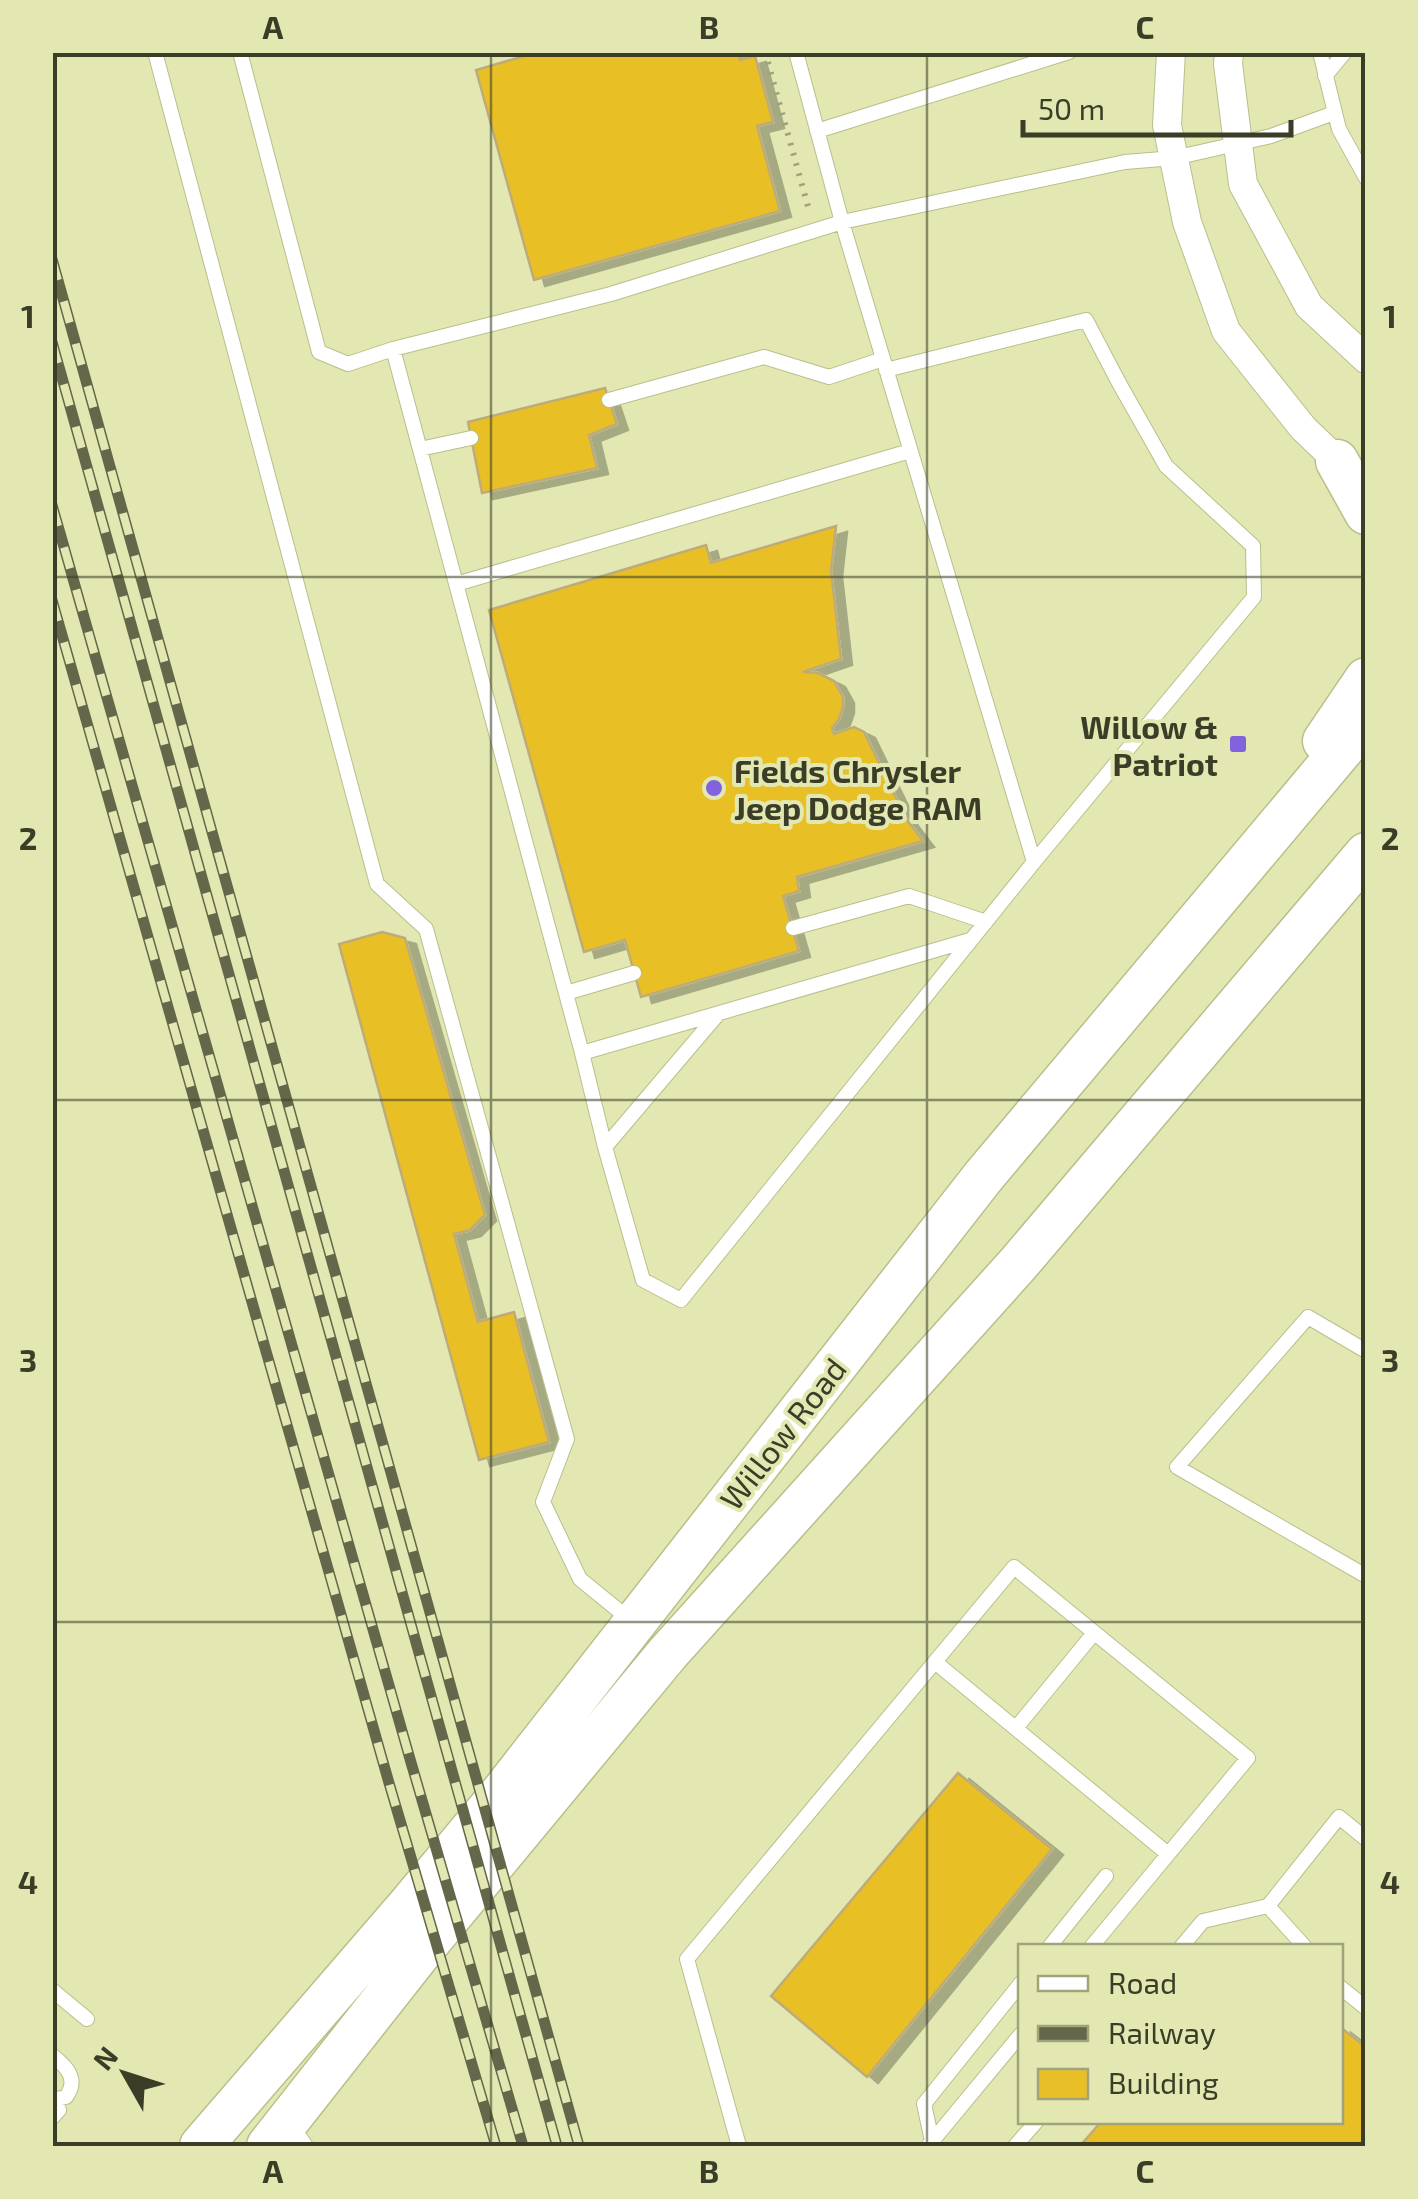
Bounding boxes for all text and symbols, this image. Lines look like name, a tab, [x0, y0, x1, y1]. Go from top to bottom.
text: A	[263, 7, 284, 45]
text: B	[699, 7, 719, 45]
text: C	[1136, 7, 1154, 45]
scale bar	[1023, 75, 1290, 137]
text: 50 m	[1038, 90, 1105, 126]
text: 1	[21, 296, 35, 334]
text: 1	[1383, 296, 1397, 334]
place label: Willow & Patriot	[1080, 707, 1218, 782]
marker: Willow & Patriot	[1227, 733, 1249, 755]
place label: Fields Chrysler Jeep Dodge RAM	[734, 751, 982, 826]
marker: Fields Chrysler Jeep Dodge RAM	[703, 777, 725, 799]
text: 2	[19, 818, 37, 856]
text: 2	[1381, 818, 1399, 856]
text: 3	[19, 1340, 37, 1378]
text: 3	[1381, 1340, 1399, 1378]
street label: Willow Road	[711, 1350, 853, 1516]
text: 4	[18, 1862, 38, 1900]
text: 4	[1380, 1862, 1400, 1900]
legend	[1018, 1944, 1343, 2124]
text: Road	[1108, 1964, 1177, 2000]
text: Railway	[1108, 2014, 1216, 2050]
north arrow	[75, 2024, 175, 2124]
text: N	[85, 2039, 124, 2076]
text: Building	[1108, 2064, 1219, 2100]
text: A	[263, 2151, 284, 2189]
text: B	[699, 2151, 719, 2189]
text: C	[1136, 2151, 1154, 2189]

